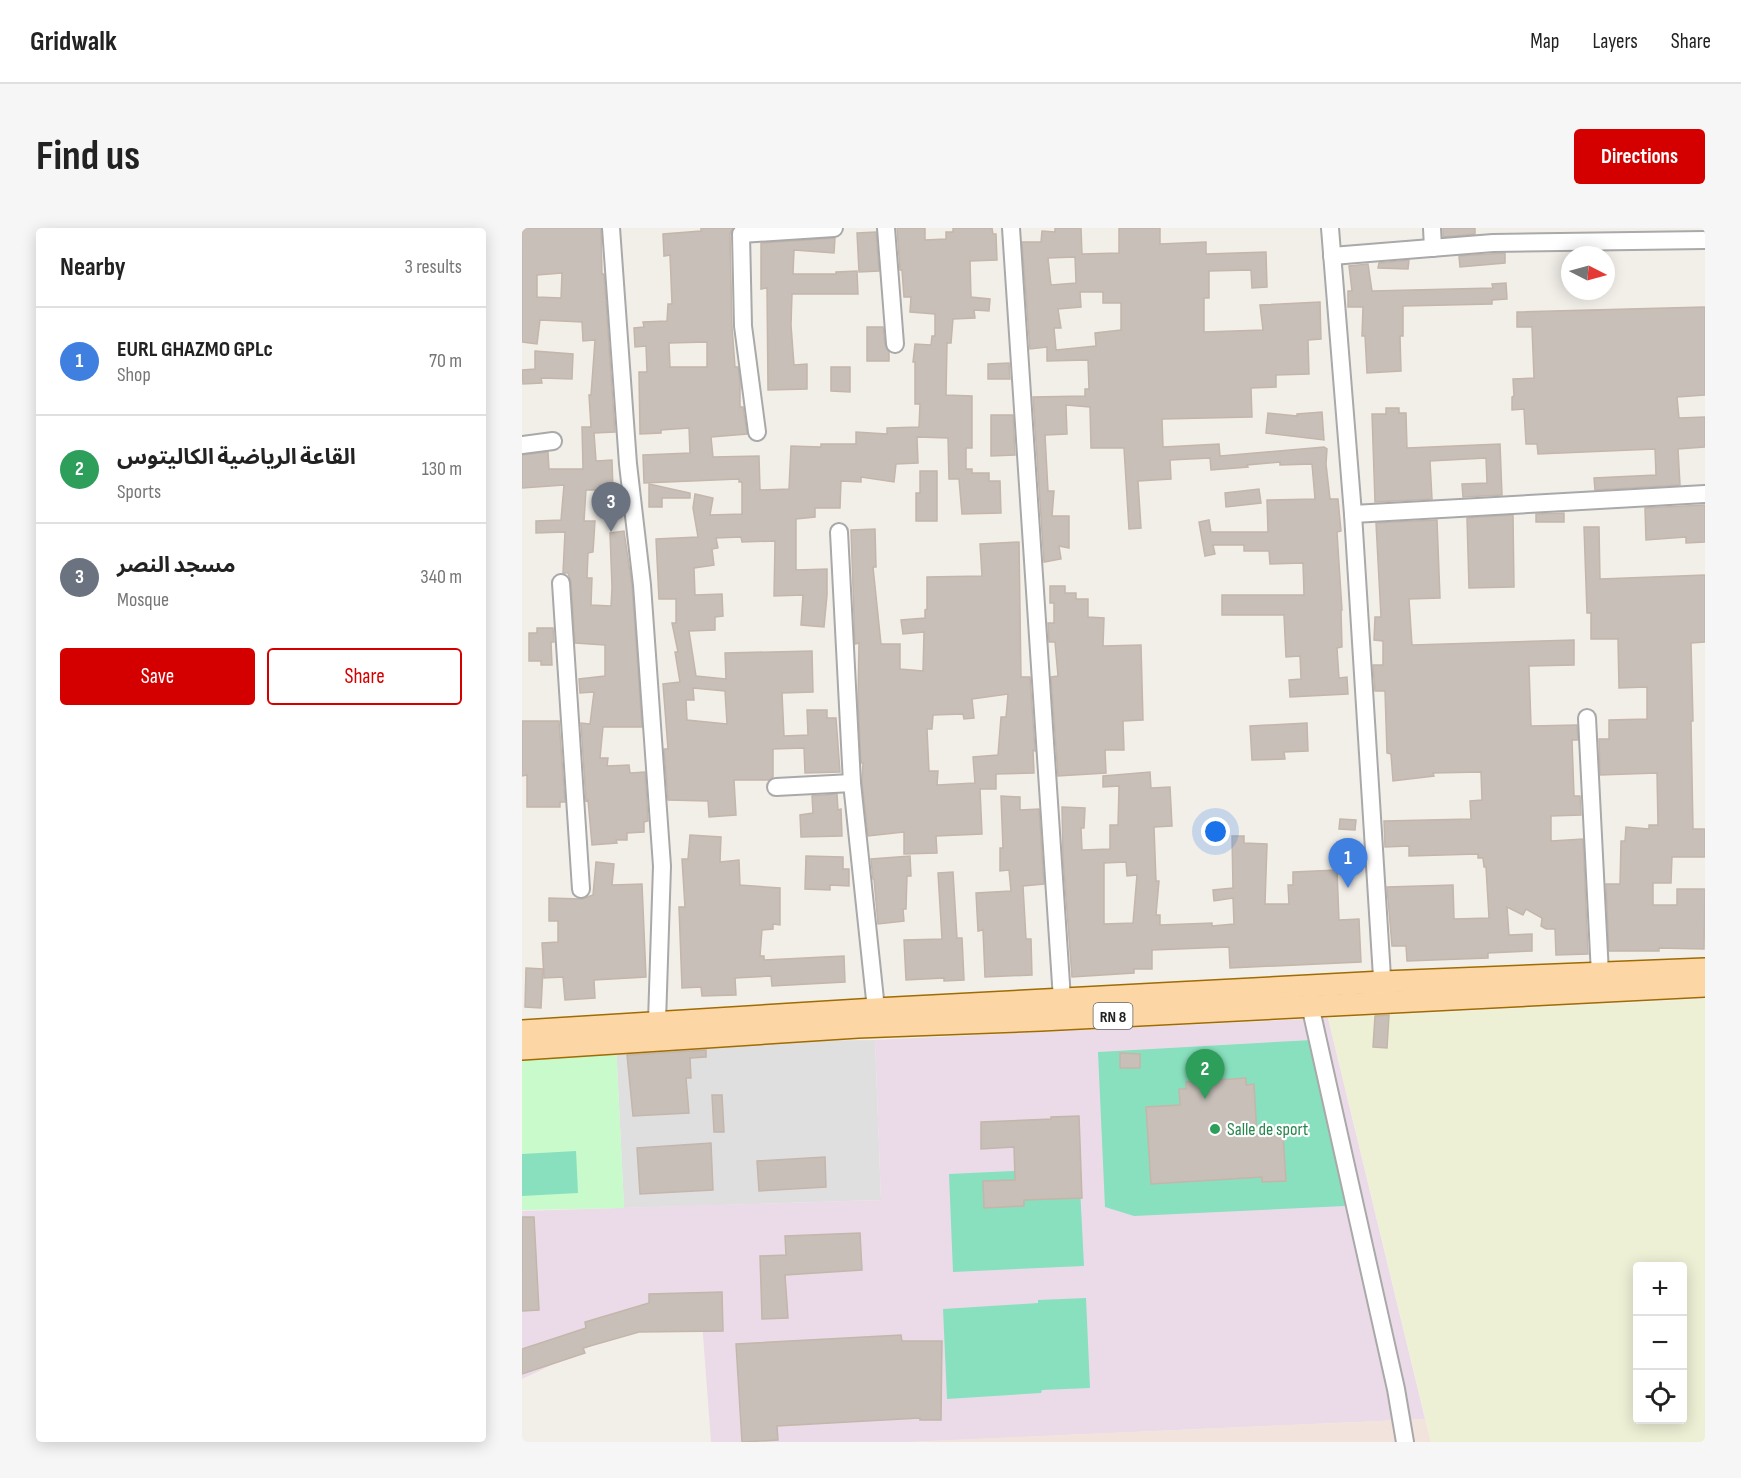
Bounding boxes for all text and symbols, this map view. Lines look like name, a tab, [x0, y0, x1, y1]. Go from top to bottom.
text: Gridwalk	[30, 25, 117, 58]
text: Map	[1530, 29, 1559, 54]
text: Layers	[1592, 29, 1638, 54]
text: Share	[1671, 29, 1711, 54]
button: Directions	[1574, 129, 1705, 184]
text: Find us	[36, 131, 140, 182]
north arrow	[1561, 246, 1615, 300]
text: Nearby	[60, 252, 126, 283]
text: 3 results	[405, 255, 462, 279]
text: EURL GHAZMO GPLc	[117, 336, 273, 363]
text: 1	[76, 349, 83, 373]
text: 70 m	[429, 349, 462, 373]
text: Shop	[117, 363, 151, 387]
text: القاعة الرياضية الكاليتوس	[117, 444, 356, 471]
text: 2	[75, 457, 84, 481]
text: 130 m	[422, 457, 462, 481]
text: Sports	[117, 480, 161, 504]
pin: 3	[592, 482, 631, 532]
text: مسجد النصر	[117, 552, 236, 579]
text: 3	[75, 565, 84, 589]
text: 340 m	[420, 565, 462, 589]
text: Mosque	[117, 588, 169, 612]
button: Save	[60, 648, 255, 705]
button: Share	[267, 648, 462, 705]
your location	[1201, 817, 1230, 846]
pin: 1	[1328, 838, 1368, 888]
road number: RN 8	[1094, 1003, 1132, 1029]
pin: 2	[1186, 1050, 1224, 1099]
place label: Salle de sport	[1227, 1119, 1309, 1140]
marker: Salle de sport	[1208, 1122, 1222, 1136]
map controls	[1633, 1262, 1687, 1424]
button: +	[1633, 1262, 1687, 1316]
button: −	[1633, 1316, 1687, 1370]
button: locate	[1633, 1370, 1687, 1424]

